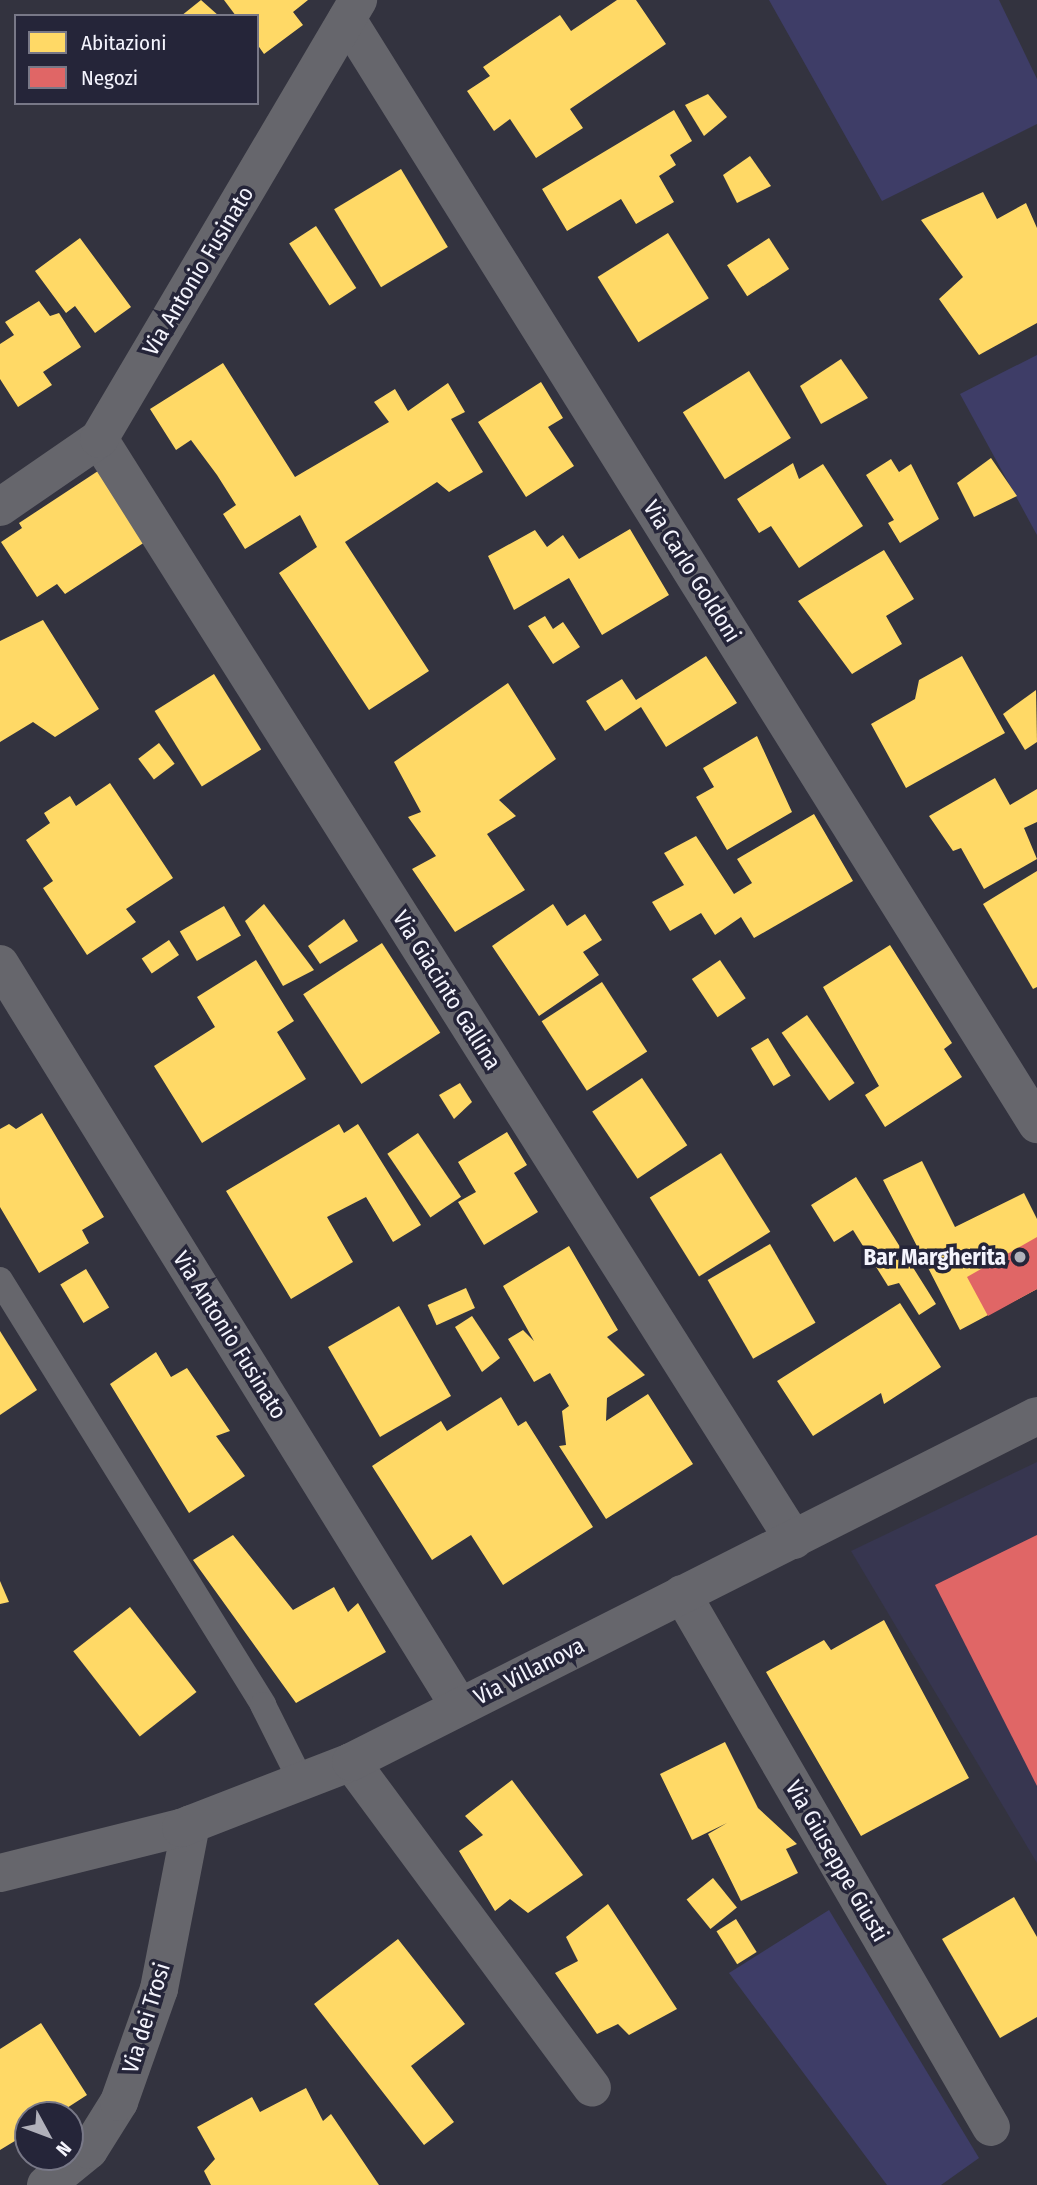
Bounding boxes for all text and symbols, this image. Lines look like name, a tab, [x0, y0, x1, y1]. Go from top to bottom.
legend	[14, 14, 259, 105]
text: Abitazioni	[81, 30, 167, 56]
text: Negozi	[81, 65, 138, 91]
street label: Via Antonio Fusinato	[137, 181, 259, 361]
street label: Via Carlo Goldoni	[637, 495, 747, 647]
street label: Via Giacinto Gallina	[387, 905, 507, 1075]
place label: Bar Margherita	[864, 1243, 1006, 1271]
street label: Via Antonio Fusinato	[167, 1246, 293, 1424]
marker: Bar Margherita	[1012, 1249, 1028, 1265]
street label: Via Villanova	[469, 1631, 589, 1711]
street label: Via Giuseppe Giusti	[780, 1775, 894, 1947]
street label: Via dei Trosi	[116, 1959, 176, 2077]
north arrow	[14, 2101, 84, 2171]
text: N	[51, 2137, 76, 2161]

